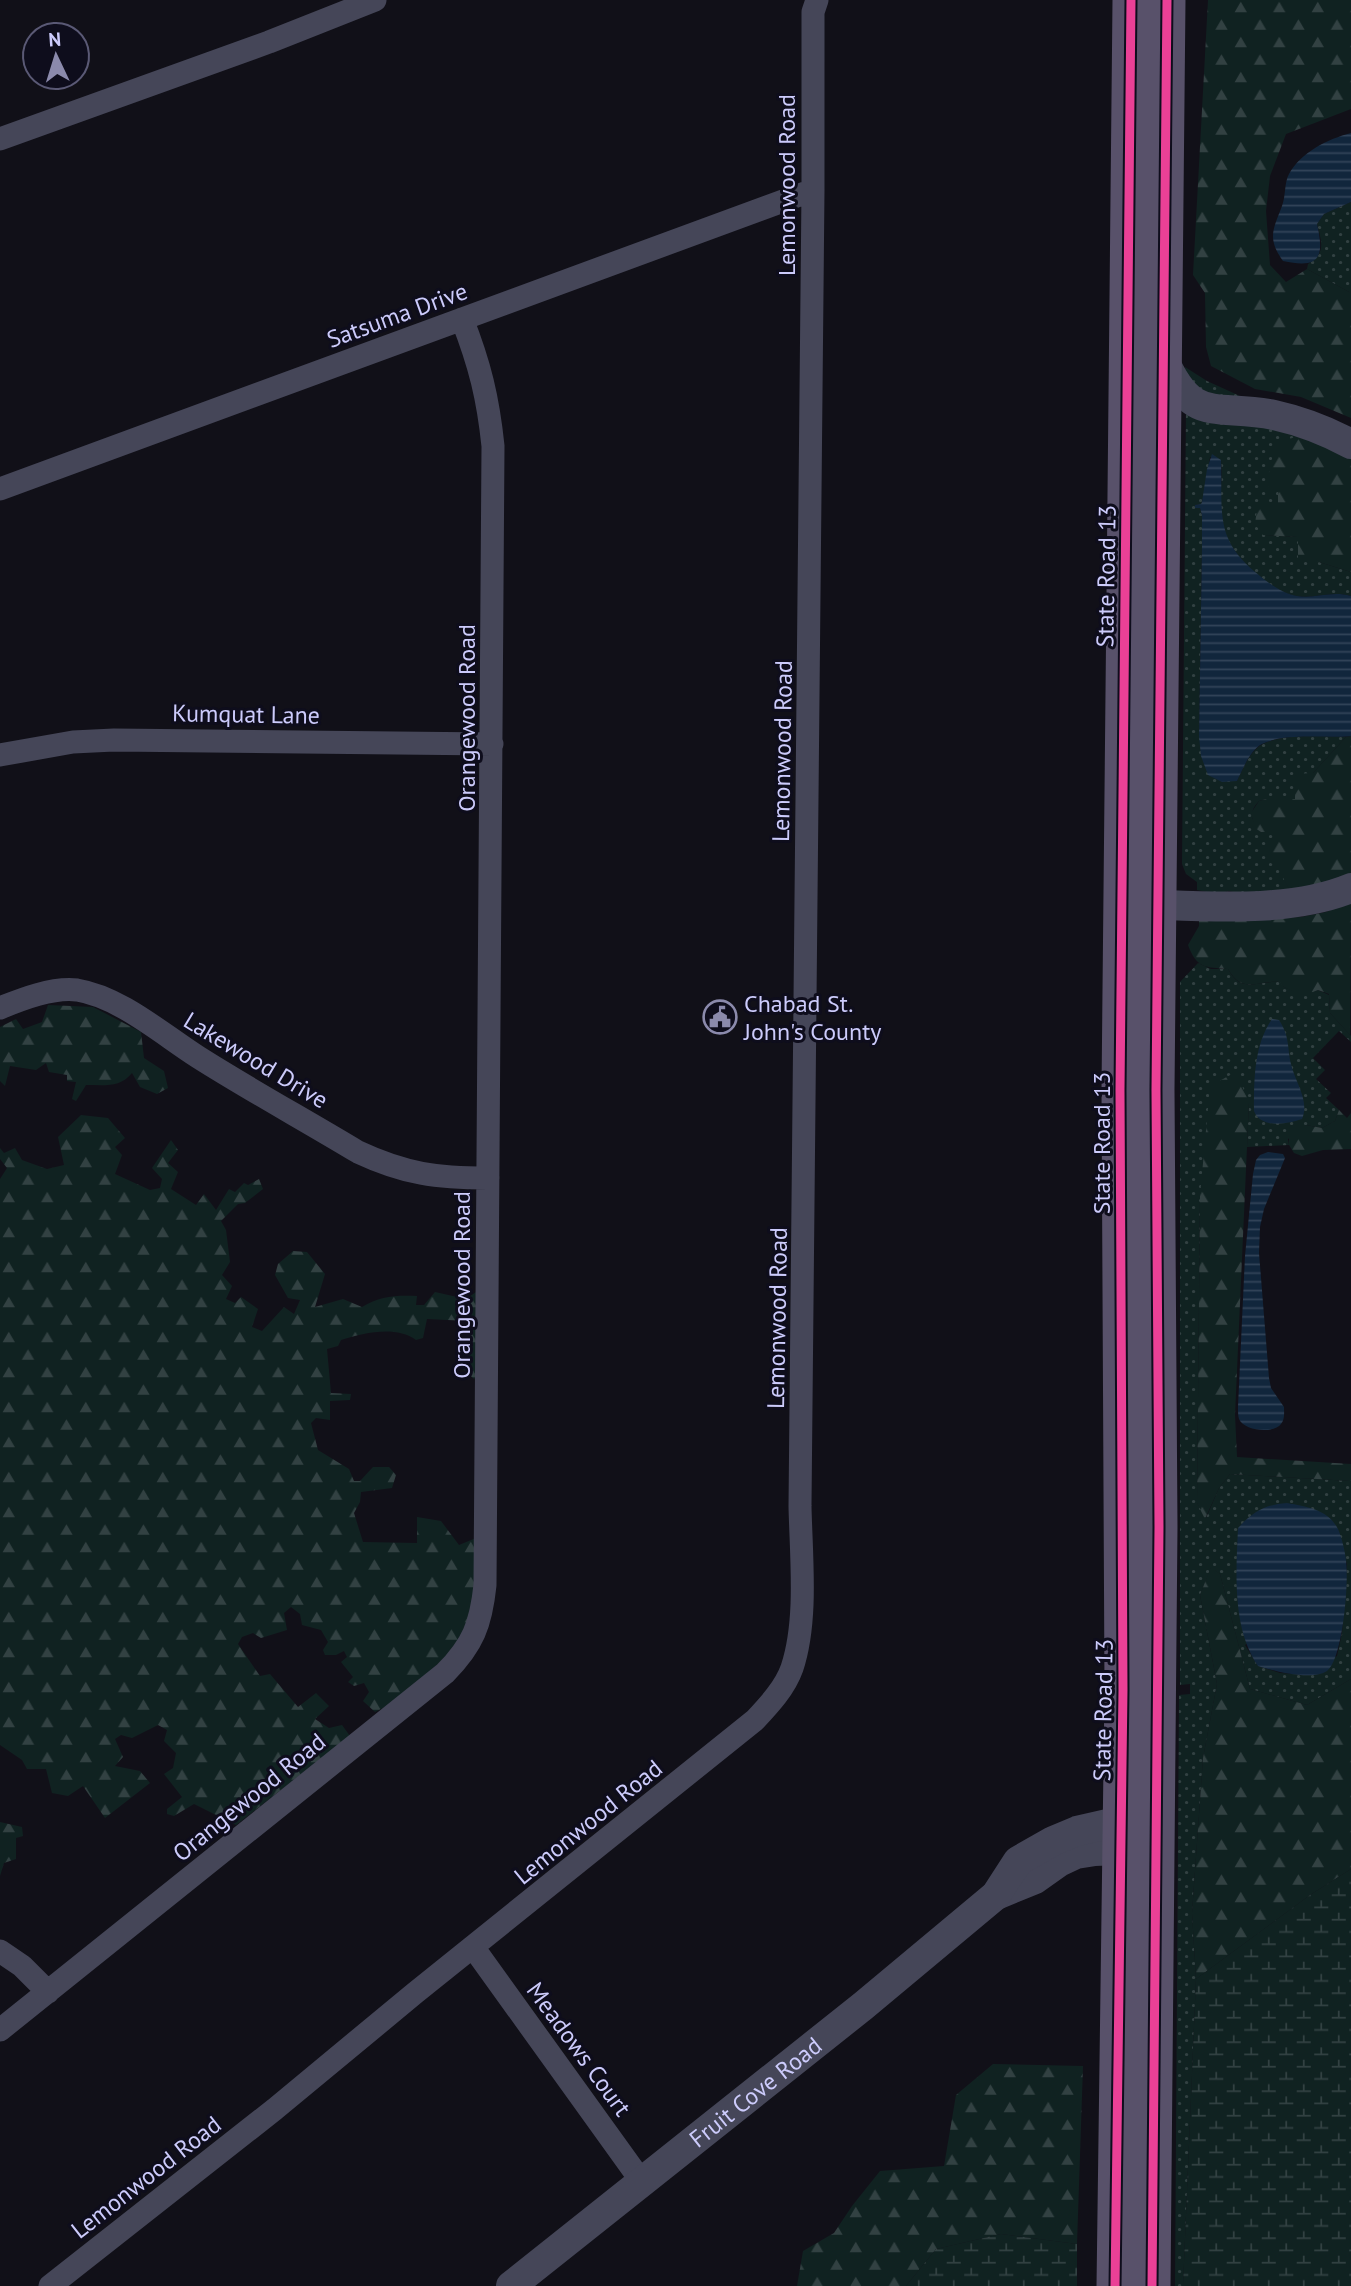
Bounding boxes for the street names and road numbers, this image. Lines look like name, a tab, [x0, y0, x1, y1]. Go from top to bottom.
street label: Lemonwood Road	[771, 94, 802, 276]
street label: Satsuma Drive	[322, 275, 472, 355]
street label: State Road 13	[1089, 504, 1123, 648]
street label: Orangewood Road	[451, 624, 482, 812]
street label: Lemonwood Road	[765, 660, 799, 842]
street label: Kumquat Lane	[172, 697, 320, 731]
street label: Lakewood Drive	[178, 1005, 334, 1115]
street label: State Road 13	[1086, 1072, 1117, 1214]
street label: Orangewood Road	[446, 1191, 477, 1379]
street label: Lemonwood Road	[760, 1227, 794, 1409]
street label: State Road 13	[1086, 1638, 1120, 1782]
street label: Orangewood Road	[166, 1726, 332, 1868]
street label: Lemonwood Road	[508, 1753, 668, 1891]
street label: Meadows Court	[520, 1976, 638, 2122]
street label: Fruit Cove Road	[683, 2030, 828, 2154]
street label: Lemonwood Road	[65, 2109, 227, 2245]

